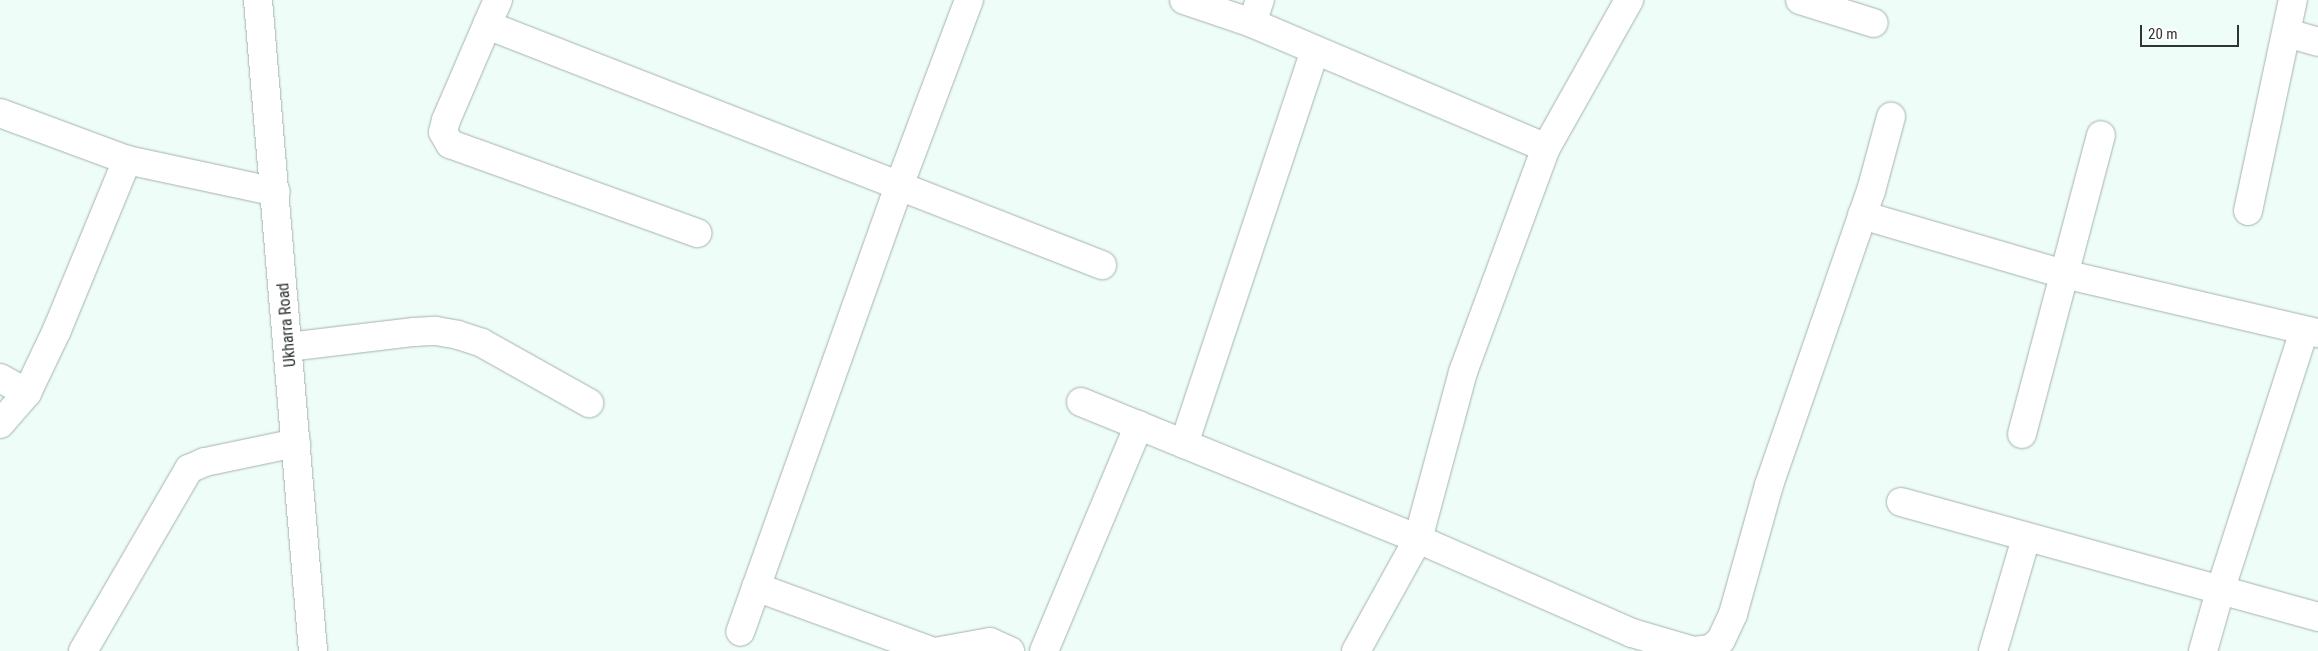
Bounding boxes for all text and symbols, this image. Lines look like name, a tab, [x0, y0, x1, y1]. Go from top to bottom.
scale bar	[2143, 15, 2242, 47]
text: 20 m	[2148, 25, 2178, 43]
street label: Ukharra Road	[274, 282, 300, 368]

